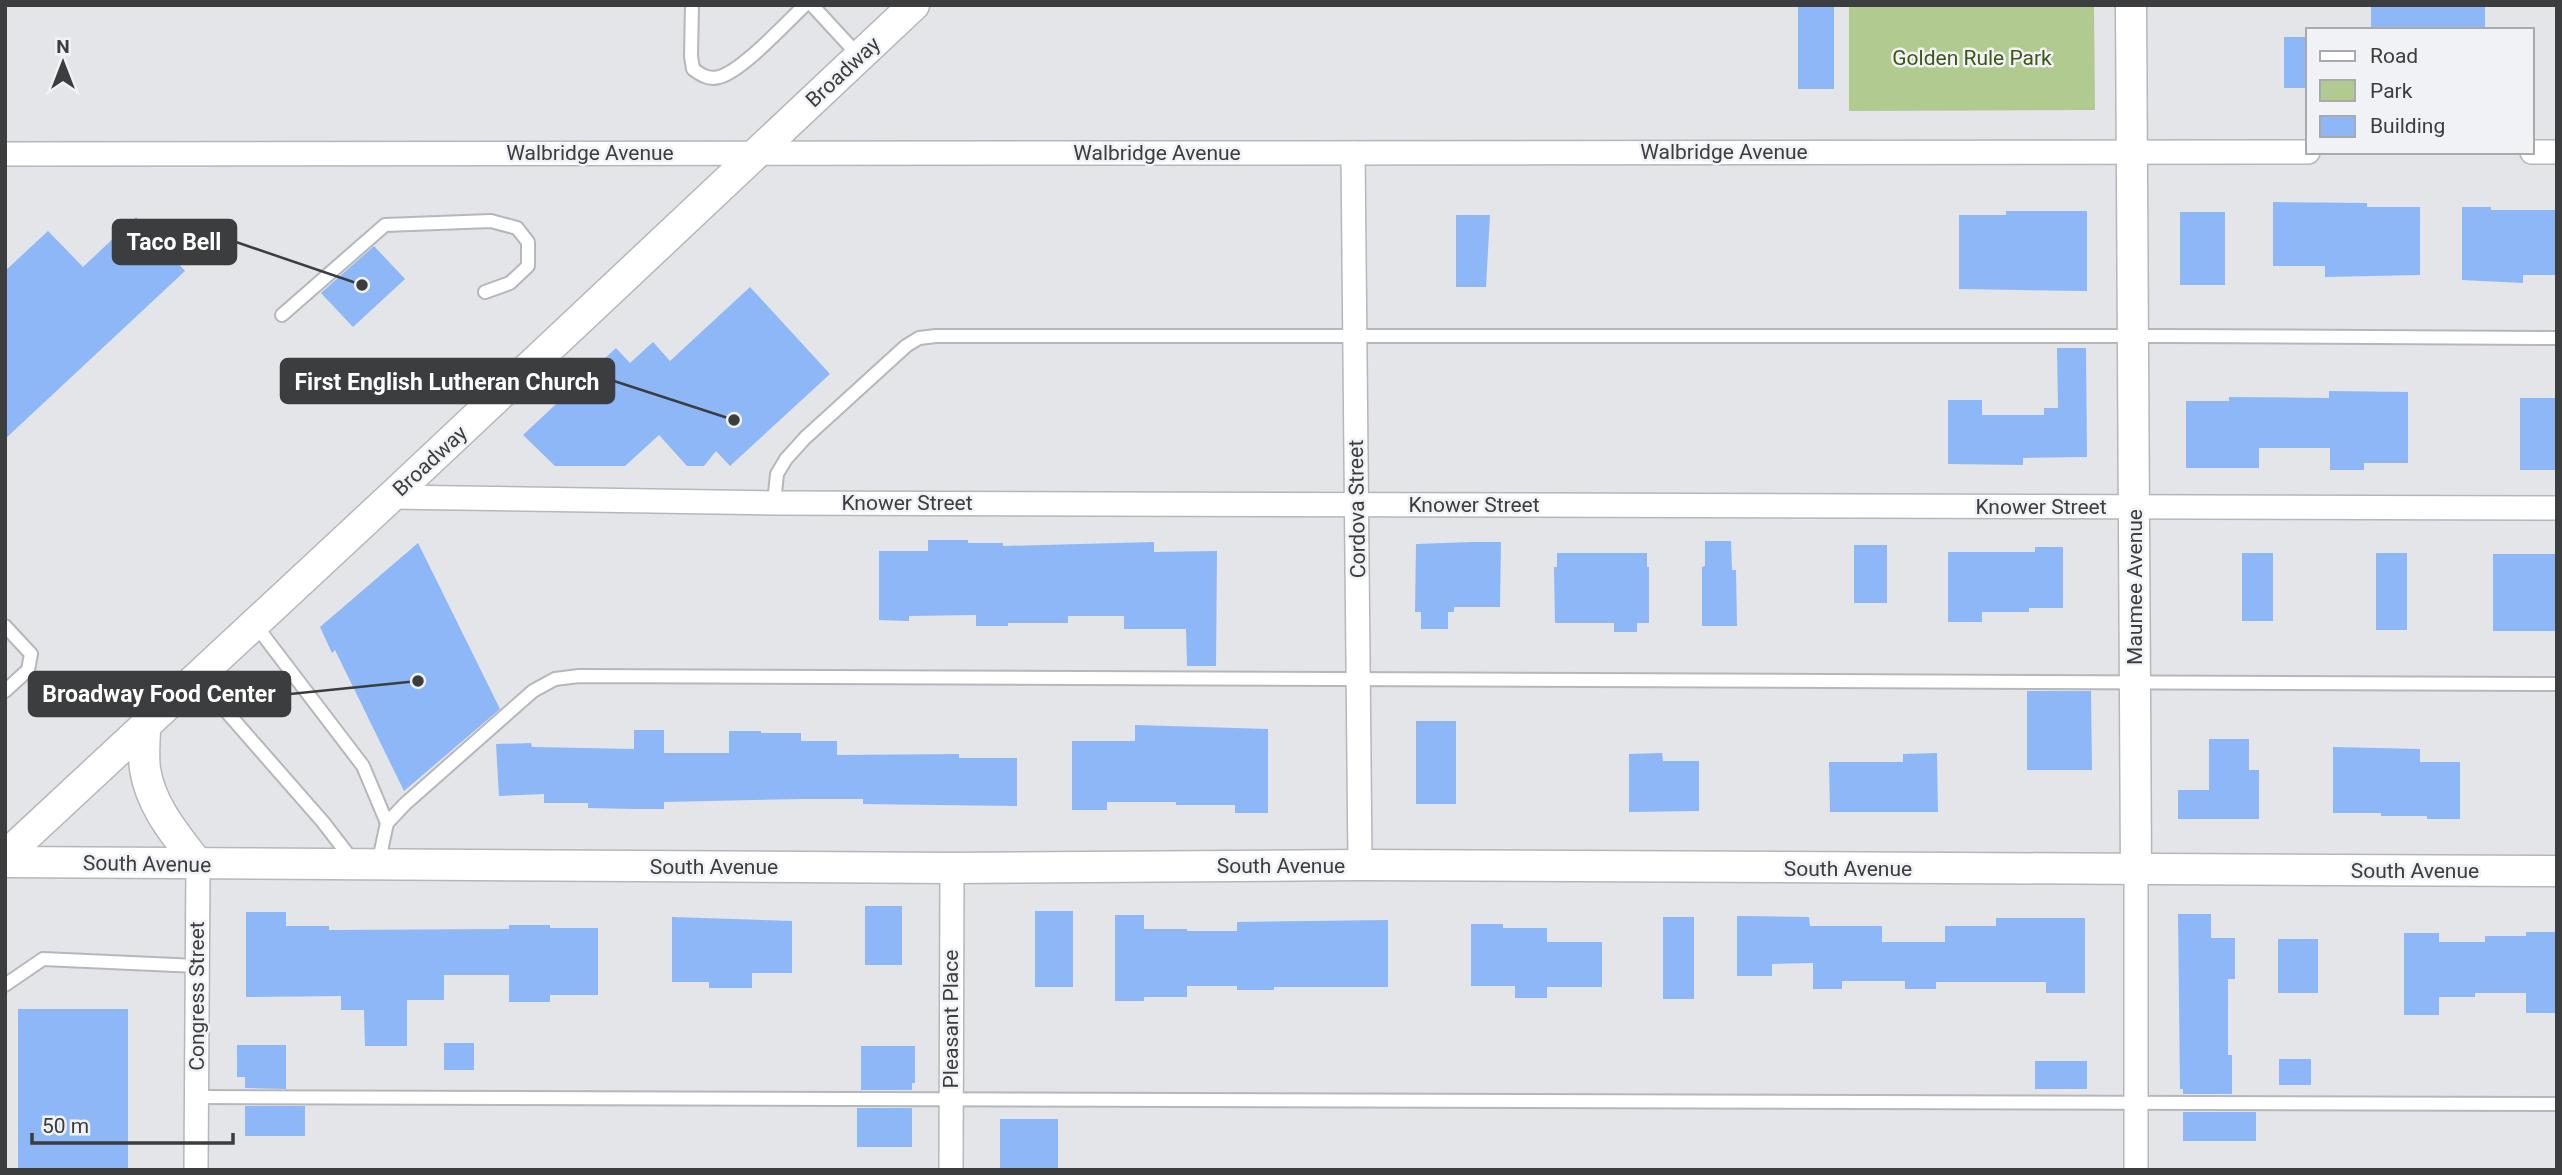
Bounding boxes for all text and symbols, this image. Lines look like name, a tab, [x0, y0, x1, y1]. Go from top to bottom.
north arrow	[28, 28, 98, 98]
legend	[2306, 28, 2534, 154]
street label: Broadway	[801, 32, 885, 112]
text: N	[56, 35, 70, 58]
text: Road	[2370, 44, 2418, 68]
park label: Golden Rule Park	[1892, 46, 2052, 70]
text: Park	[2370, 79, 2413, 103]
text: Building	[2370, 114, 2445, 138]
street label: Walbridge Avenue	[1640, 140, 1808, 164]
street label: Walbridge Avenue	[506, 141, 674, 165]
street label: Walbridge Avenue	[1073, 141, 1241, 165]
callout: Taco Bell	[113, 220, 236, 264]
text: Taco Bell	[127, 229, 221, 256]
callout: First English Lutheran Church	[281, 359, 614, 403]
text: First English Lutheran Church	[295, 369, 600, 396]
street label: Broadway	[388, 421, 472, 501]
street label: Cordova Street	[1344, 440, 1370, 578]
street label: Knower Street	[841, 491, 973, 515]
street label: Knower Street	[1408, 493, 1540, 517]
street label: Knower Street	[1975, 495, 2107, 519]
street label: Maumee Avenue	[2123, 509, 2147, 665]
callout: Broadway Food Center	[29, 672, 290, 716]
text: Broadway Food Center	[42, 681, 276, 708]
street label: South Avenue	[83, 851, 211, 877]
street label: South Avenue	[1217, 854, 1345, 878]
street label: South Avenue	[650, 855, 778, 879]
street label: South Avenue	[1784, 857, 1912, 881]
street label: South Avenue	[2351, 859, 2479, 883]
street label: Congress Street	[185, 921, 209, 1071]
street label: Pleasant Place	[939, 950, 963, 1088]
scale bar	[32, 1102, 233, 1146]
text: 50 m	[42, 1114, 89, 1138]

